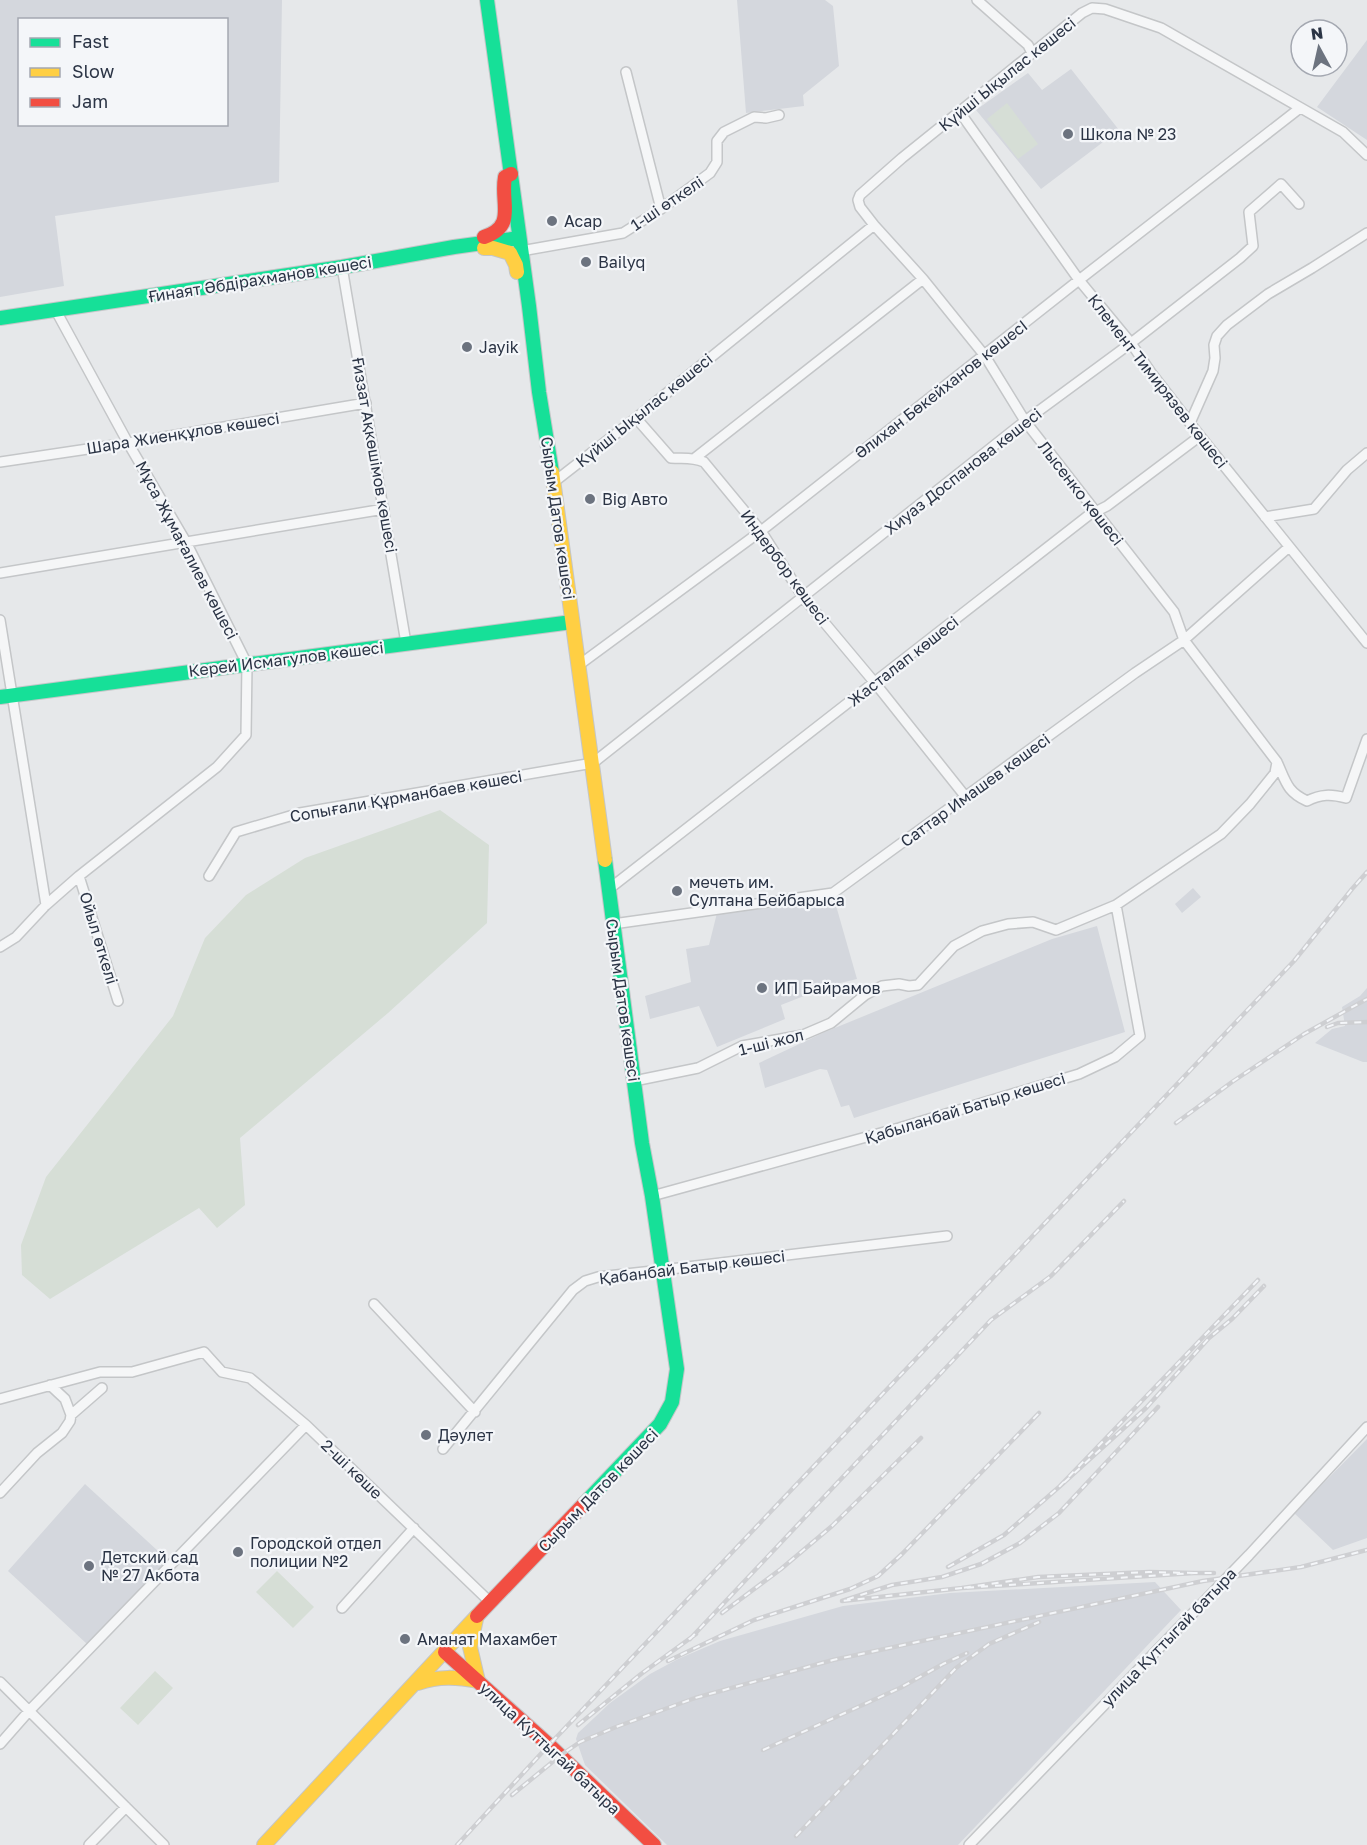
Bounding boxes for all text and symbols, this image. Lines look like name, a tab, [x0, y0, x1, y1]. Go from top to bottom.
street label: Күйші Ықылас көшесі	[934, 13, 1080, 135]
legend	[18, 18, 228, 126]
north arrow	[1289, 18, 1349, 78]
text: N	[1309, 22, 1324, 44]
text: Fast	[72, 30, 109, 52]
text: Slow	[72, 60, 115, 82]
text: Jam	[72, 90, 108, 112]
place label: Школа № 23	[1080, 124, 1176, 144]
marker: Школа № 23	[1061, 127, 1075, 141]
street label: 1-ші өткелі	[627, 171, 707, 235]
place label: Асар	[564, 211, 602, 231]
marker: Асар	[545, 214, 559, 228]
street label: Ғинаят Әбдірахманов көшесі	[147, 251, 373, 307]
place label: Bailyq	[598, 252, 645, 272]
marker: Bailyq	[579, 255, 593, 269]
street label: Клемент Тимирязев көшесі	[1084, 290, 1232, 472]
street label: Әлихан Бөкейханов көшесI	[850, 315, 1032, 463]
place label: Jayik	[479, 337, 519, 357]
marker: Jayik	[460, 340, 474, 354]
street label: Күйші Ықылас көшесі	[571, 349, 717, 471]
street label: Ғиззат Ақкөшімов көшесi	[348, 356, 402, 554]
street label: Хиуаз Доспанова көшесі	[880, 403, 1046, 539]
street label: Шара Жиенқұлов көшесі	[85, 408, 281, 458]
street label: Сырым Датов көшесі	[537, 435, 579, 601]
street label: Лысенко көшесі	[1034, 437, 1128, 549]
street label: Мұса Жұмағалиев көшесі	[131, 457, 243, 643]
place label: Big Авто	[602, 489, 668, 509]
marker: Big Авто	[583, 492, 597, 506]
street label: Индербор көшесі	[737, 506, 833, 628]
street label: Жасталап көшесі	[844, 611, 962, 711]
street label: Керей Исмагулов көшесі	[187, 637, 385, 681]
street label: Саттар Имашев көшесі	[896, 729, 1054, 851]
street label: Сопығали Құрманбаев көшесі	[288, 766, 524, 826]
place label: мечеть им. Султана Бейбарыса	[689, 872, 845, 910]
marker: мечеть им. Султана Бейбарыса	[670, 884, 684, 898]
street label: Ойыл өткелі	[75, 889, 123, 987]
street label: Сырым Датов көшесі	[602, 917, 644, 1083]
place label: ИП Байрамов	[774, 978, 881, 998]
marker: ИП Байрамов	[755, 981, 769, 995]
street label: 1-ші жол	[736, 1024, 806, 1060]
street label: Қабыланбай Батыр көшесі	[862, 1068, 1068, 1148]
street label: Қабанбай Батыр көшесі	[598, 1246, 786, 1288]
street label: Сырым Датов көшесі	[534, 1424, 662, 1556]
place label: Дәулет	[438, 1425, 494, 1445]
marker: Дәулет	[419, 1428, 433, 1442]
street label: 2-ші көше	[317, 1435, 387, 1503]
place label: Городской отдел полиции №2	[250, 1533, 382, 1571]
marker: Городской отдел полиции №2	[231, 1545, 245, 1559]
place label: Детский сад № 27 Акбота	[101, 1547, 200, 1585]
marker: Детский сад № 27 Акбота	[82, 1559, 96, 1573]
street label: улица Куттыгай батыра	[1097, 1563, 1241, 1711]
place label: Аманат Махамбет	[417, 1629, 557, 1649]
marker: Аманат Махамбет	[398, 1632, 412, 1646]
street label: улица Куттыгай батыра	[475, 1678, 625, 1818]

